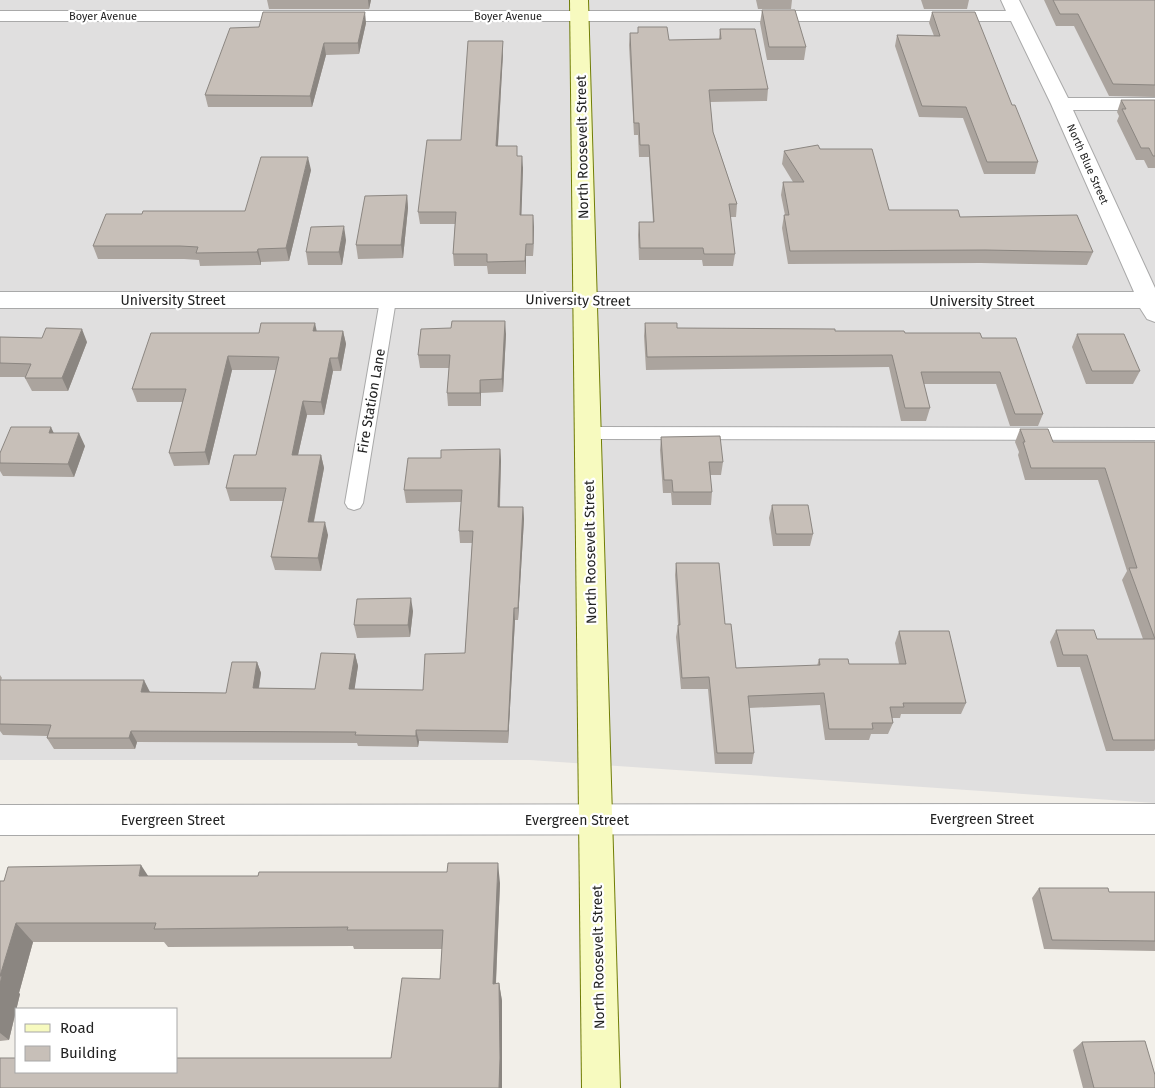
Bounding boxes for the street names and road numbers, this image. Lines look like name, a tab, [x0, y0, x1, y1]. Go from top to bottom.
street label: Boyer Avenue	[69, 10, 137, 23]
street label: Boyer Avenue	[474, 10, 542, 23]
street label: North Roosevelt Street	[573, 74, 592, 219]
street label: North Blue Street	[1064, 122, 1111, 206]
street label: University Street	[525, 291, 632, 310]
street label: University Street	[120, 292, 227, 309]
street label: University Street	[929, 293, 1036, 310]
street label: Fire Station Lane	[354, 347, 389, 455]
street label: North Roosevelt Street	[581, 479, 600, 624]
street label: Evergreen Street	[930, 811, 1035, 828]
street label: Evergreen Street	[121, 812, 226, 829]
street label: Evergreen Street	[525, 812, 630, 829]
street label: North Roosevelt Street	[589, 884, 608, 1029]

